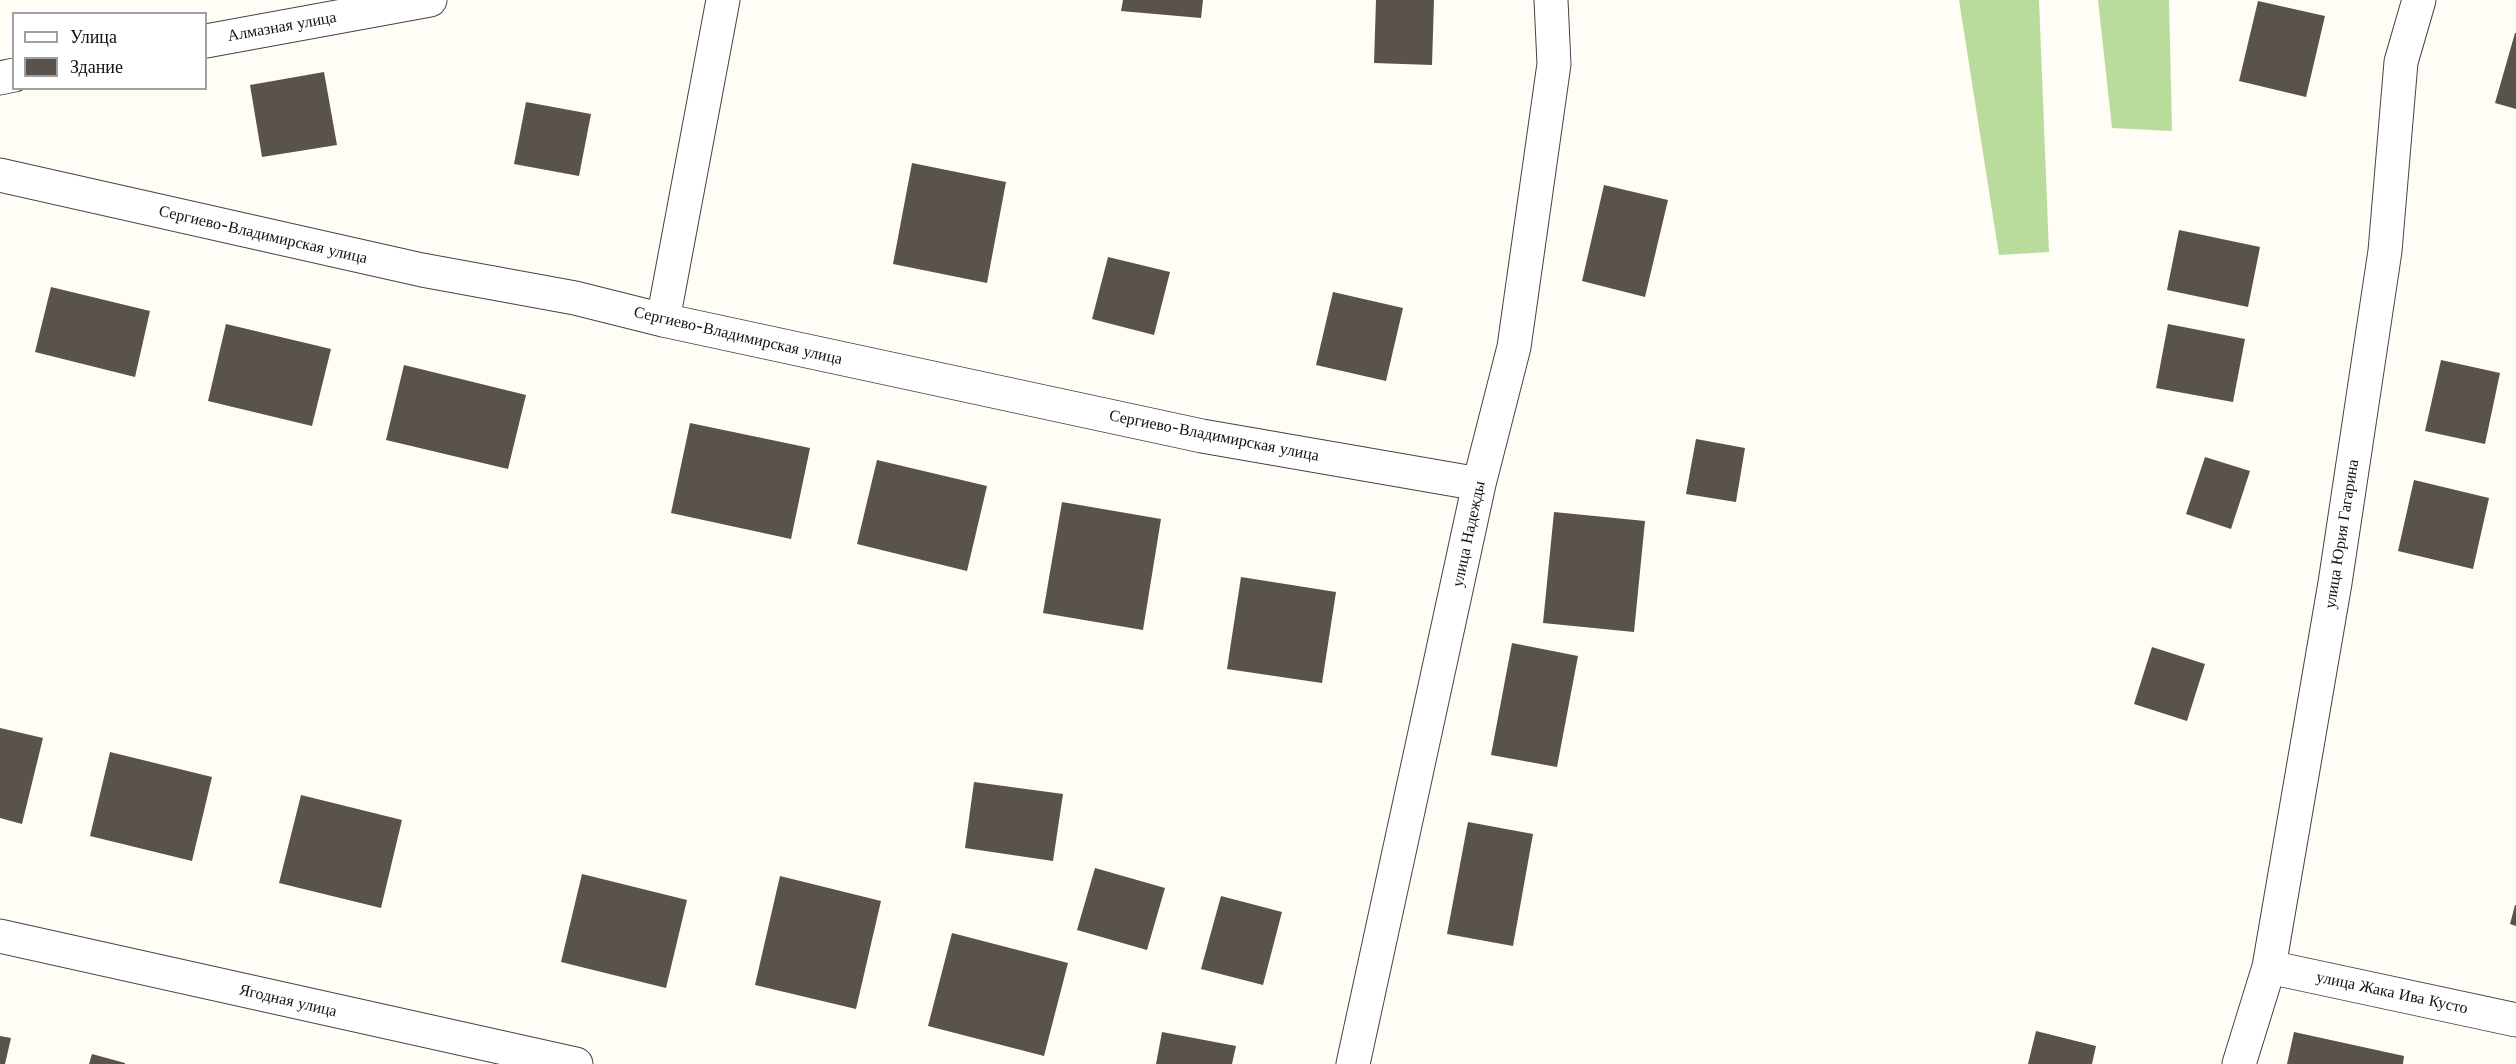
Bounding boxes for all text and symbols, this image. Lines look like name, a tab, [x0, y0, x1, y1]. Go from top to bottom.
street label: Алмазная улица	[226, 8, 338, 46]
legend	[12, 12, 207, 90]
text: Улица	[70, 26, 117, 48]
text: Здание	[70, 56, 123, 78]
street label: Сергиево-Владимирская улица	[157, 202, 369, 268]
street label: Сергиево-Владимирская улица	[632, 303, 844, 369]
street label: Сергиево-Владимирская улица	[1107, 406, 1321, 466]
street label: улица Юрия Гагарина	[2321, 458, 2363, 610]
street label: улица Надежды	[1448, 479, 1490, 589]
street label: улица Жака Ива Кусто	[2315, 968, 2469, 1018]
street label: Ягодная улица	[237, 980, 339, 1022]

